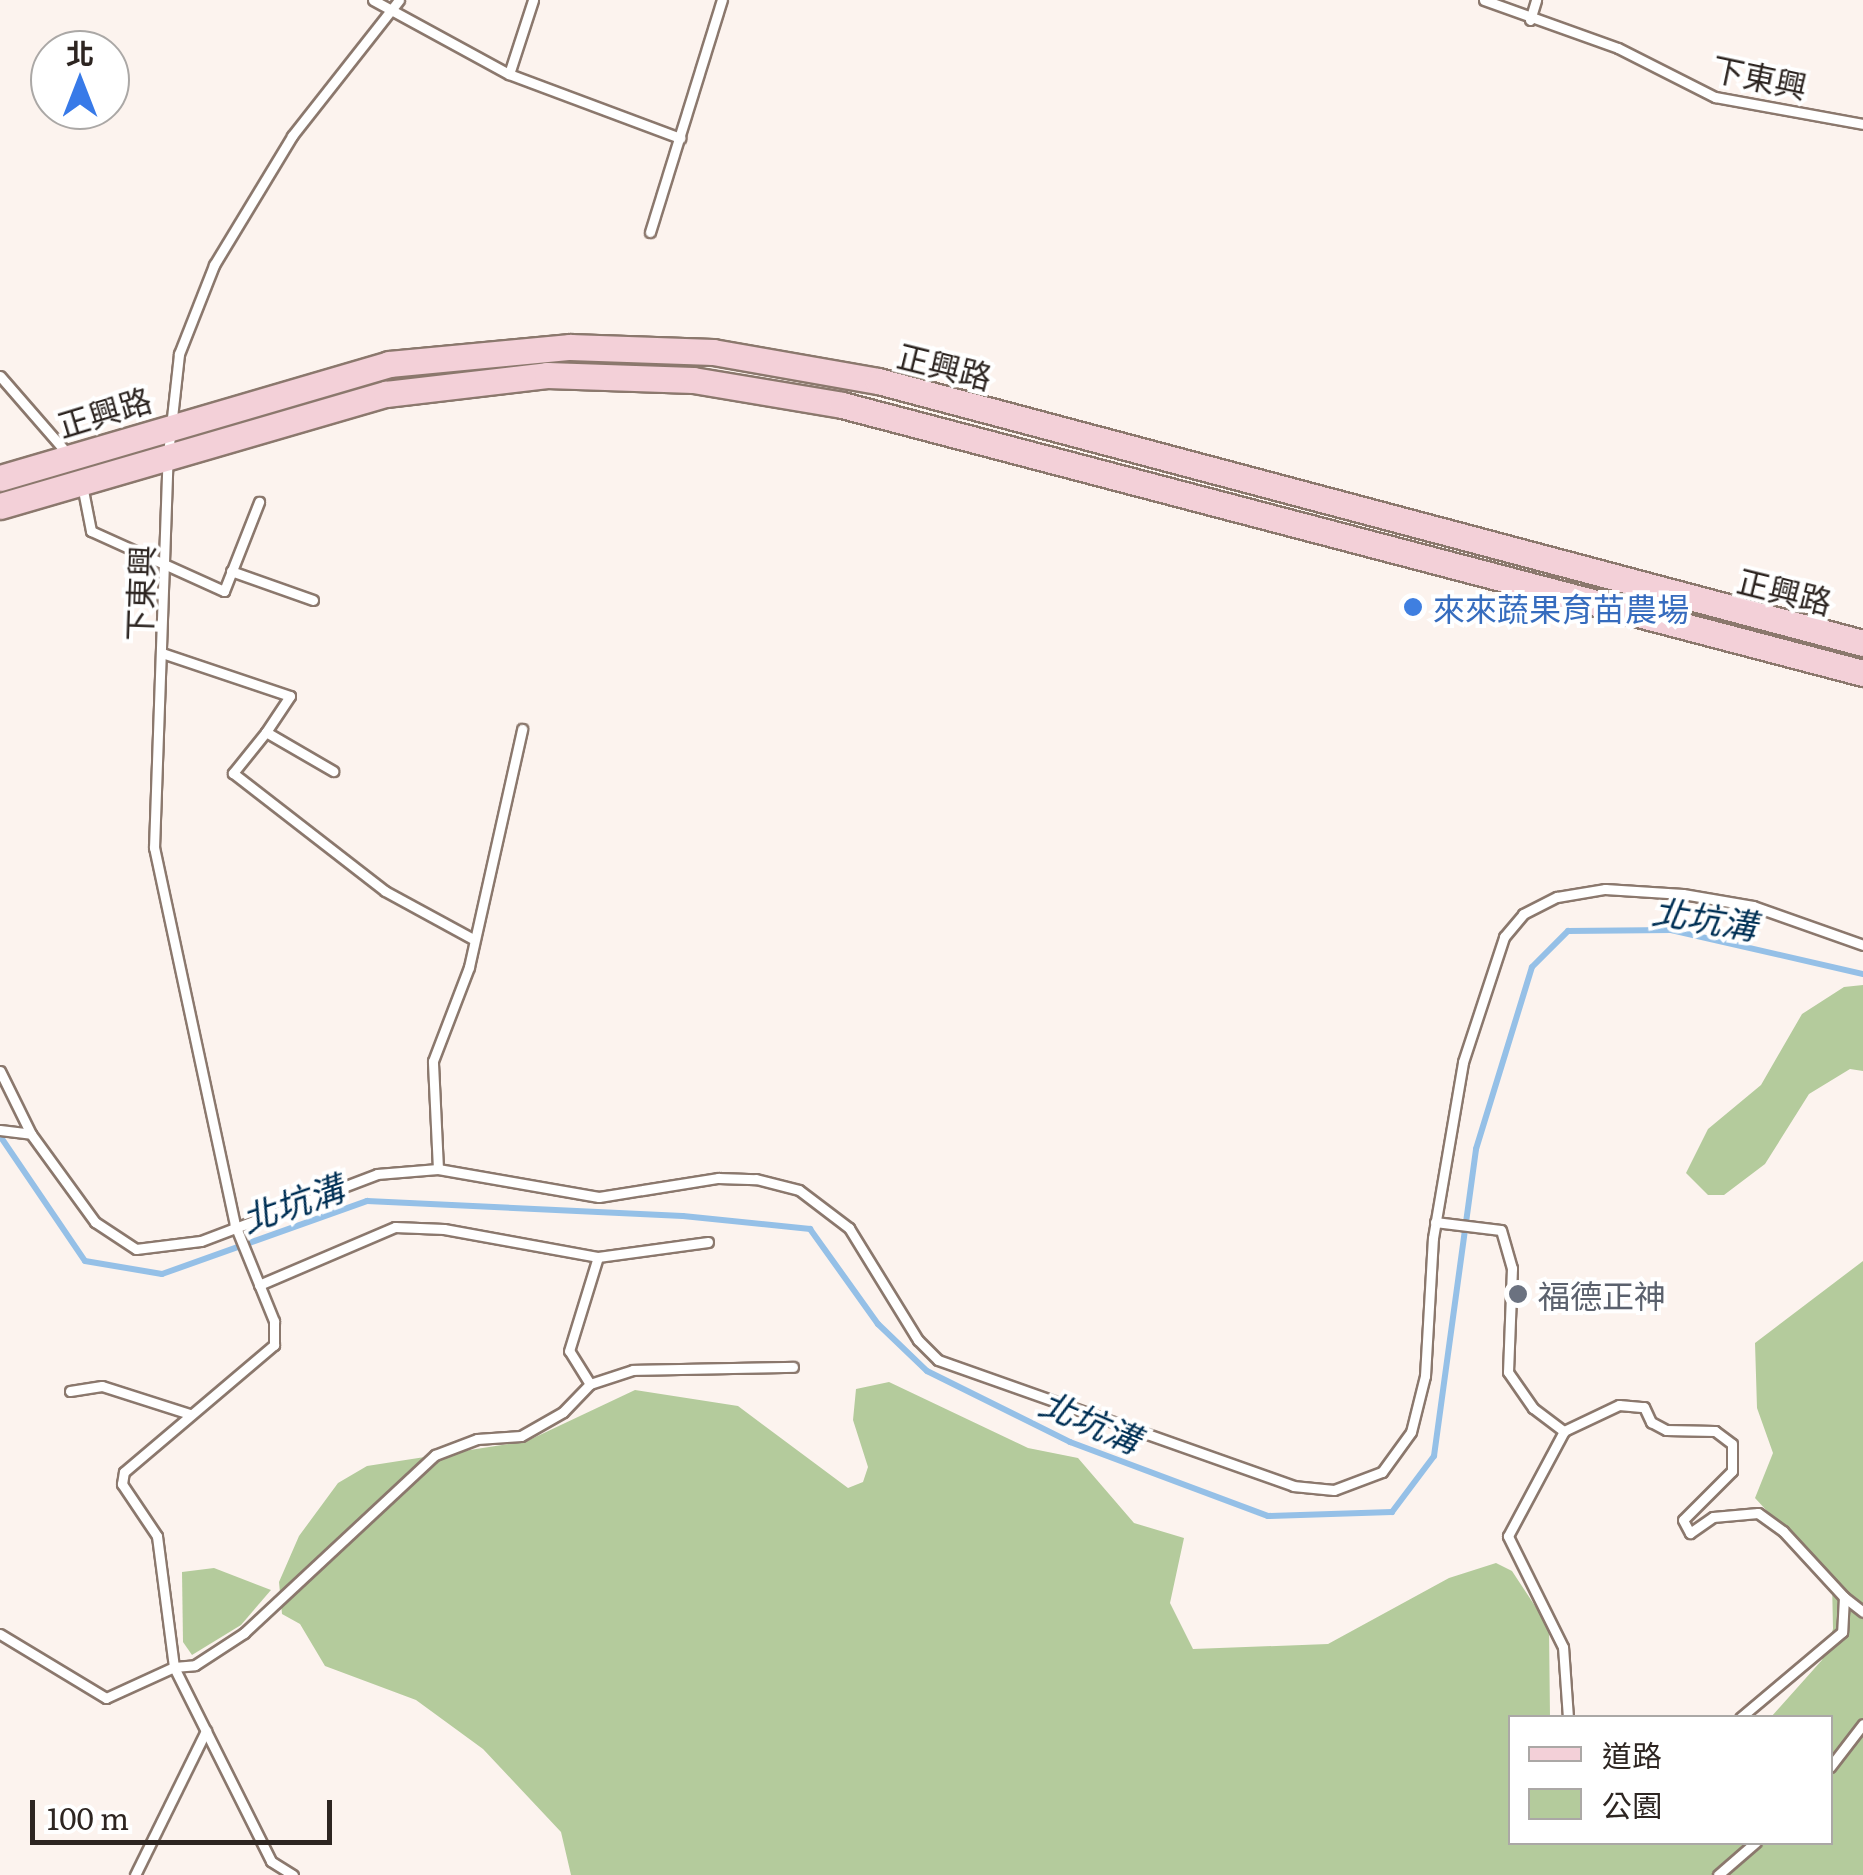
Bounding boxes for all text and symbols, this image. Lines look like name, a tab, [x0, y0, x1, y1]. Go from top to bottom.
north arrow	[30, 30, 130, 130]
text: 北	[66, 31, 94, 73]
street label: 下東興	[1709, 47, 1811, 105]
street label: 正興路	[894, 335, 996, 395]
street label: 正興路	[52, 379, 156, 443]
street label: 下東興	[118, 544, 160, 642]
street label: 正興路	[1734, 560, 1836, 620]
place label: 來來蔬果育苗農場	[1433, 588, 1689, 626]
marker: 來來蔬果育苗農場	[1402, 596, 1424, 618]
water label: 北坑溝	[1650, 888, 1760, 946]
water label: 北坑溝	[236, 1165, 348, 1239]
place label: 福德正神	[1538, 1275, 1666, 1313]
marker: 福德正神	[1507, 1283, 1529, 1305]
water label: 北坑溝	[1034, 1380, 1148, 1460]
legend	[1508, 1715, 1833, 1845]
text: 道路	[1602, 1732, 1662, 1776]
scale bar	[35, 1780, 338, 1842]
text: 公園	[1602, 1782, 1662, 1826]
text: 100 m	[47, 1795, 129, 1839]

